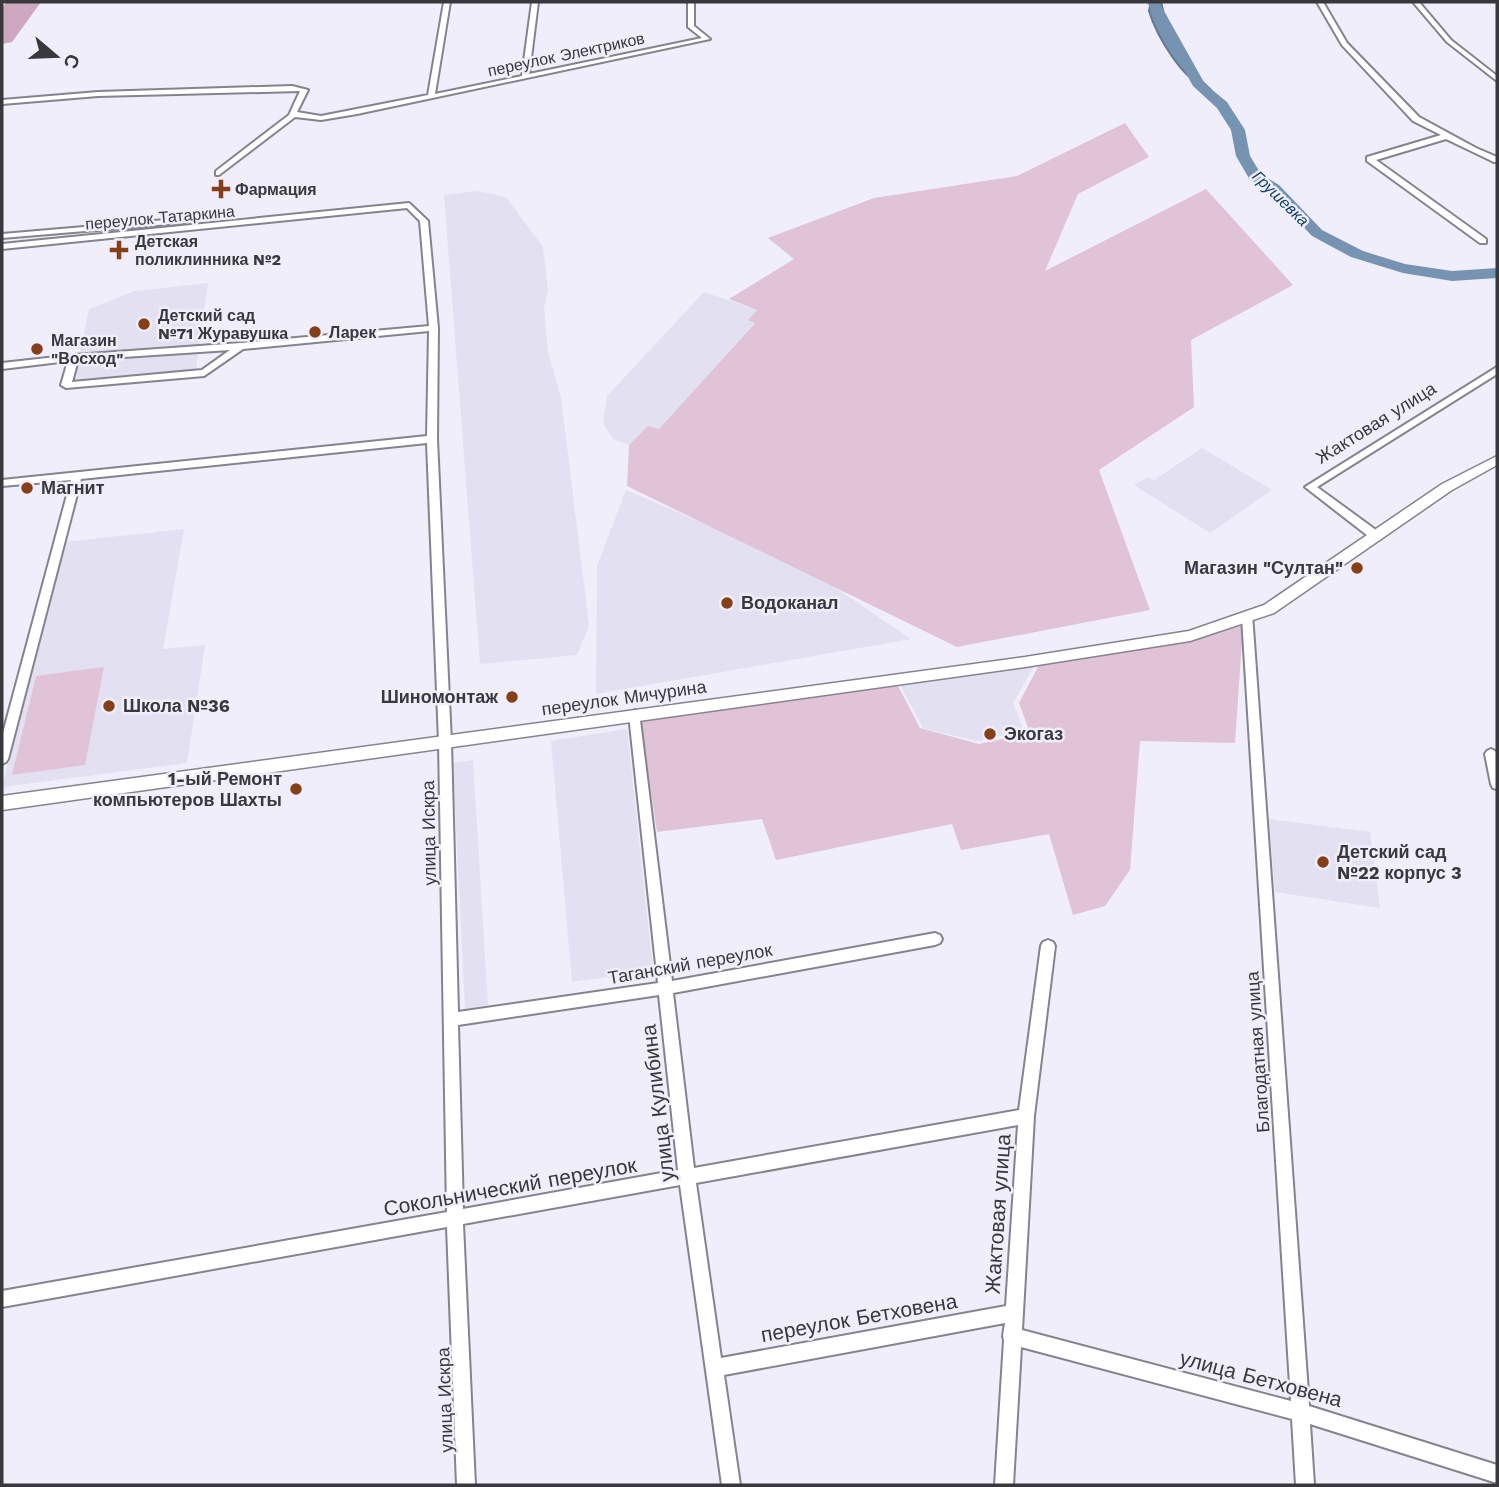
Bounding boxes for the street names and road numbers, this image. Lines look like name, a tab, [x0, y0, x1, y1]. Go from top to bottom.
street label: переулок Электриков	[486, 29, 646, 80]
street label: переулок Татаркина	[85, 201, 236, 233]
street label: Жактовая улица	[1312, 377, 1441, 468]
street label: переулок Мичурина	[540, 675, 709, 719]
street label: улица Искра	[417, 779, 440, 886]
street label: Таганский переулок	[606, 939, 774, 988]
street label: Благодатная улица	[1241, 970, 1274, 1133]
street label: улица Кулибина	[635, 1023, 680, 1183]
street label: Жактовая улица	[979, 1133, 1016, 1295]
street label: Сокольнический переулок	[381, 1152, 639, 1221]
street label: переулок Бетховена	[759, 1288, 959, 1347]
street label: улица Бетховена	[1177, 1345, 1345, 1412]
street label: улица Искра	[432, 1346, 457, 1453]

